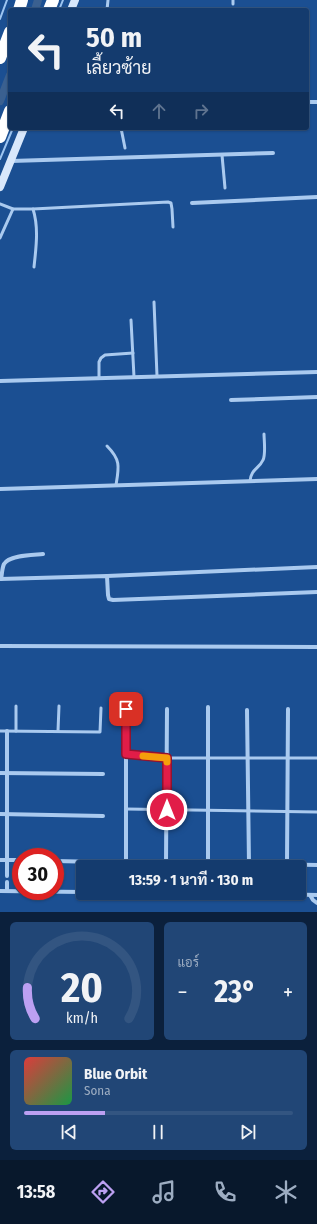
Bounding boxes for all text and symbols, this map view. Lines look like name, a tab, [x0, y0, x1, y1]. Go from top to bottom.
text: 50 m	[86, 21, 142, 54]
icon: left	[20, 24, 72, 76]
text: เลี้ยวซ้าย	[86, 57, 152, 79]
icon: left	[106, 100, 128, 122]
icon: ahead	[148, 100, 170, 122]
icon: right	[190, 100, 212, 122]
pin	[109, 692, 143, 726]
icon: arrive	[115, 698, 137, 720]
position arrow	[146, 789, 188, 831]
speed limit sign: 30	[12, 848, 64, 900]
text: 13:59 · 1 นาที · 130 m	[129, 871, 253, 889]
text: แอร์	[178, 955, 199, 970]
text: 20	[60, 963, 103, 1013]
text: 23°	[214, 974, 256, 1010]
text: −	[178, 979, 187, 1006]
text: +	[283, 979, 293, 1006]
text: km/h	[66, 1010, 98, 1027]
text: Blue Orbit	[84, 1065, 147, 1083]
text: Sona	[84, 1083, 111, 1098]
icon: previous	[58, 1121, 80, 1143]
icon: pause	[147, 1121, 169, 1143]
icon: next	[237, 1121, 259, 1143]
icon: directions	[89, 1178, 117, 1206]
icon: music	[150, 1178, 178, 1206]
icon: phone	[211, 1178, 239, 1206]
icon: climate	[272, 1178, 300, 1206]
text: 13:58	[17, 1181, 55, 1203]

